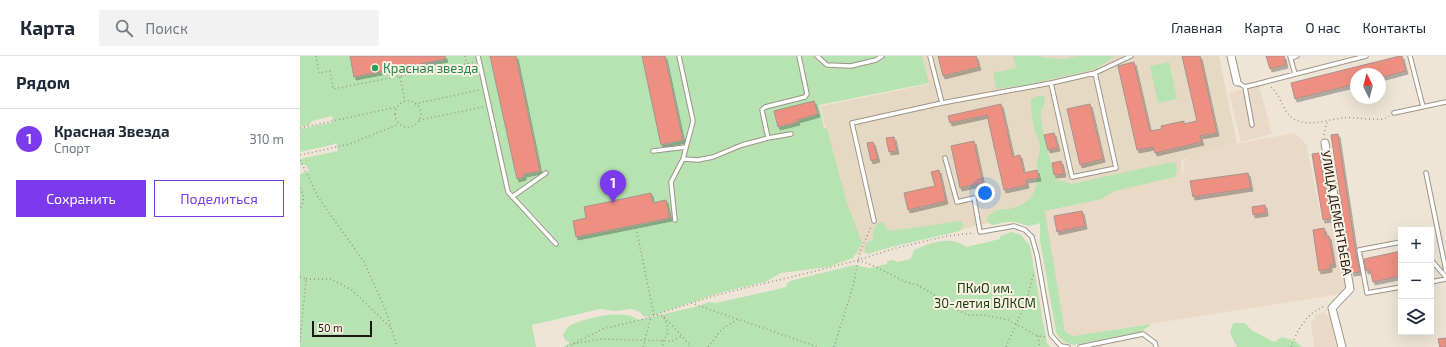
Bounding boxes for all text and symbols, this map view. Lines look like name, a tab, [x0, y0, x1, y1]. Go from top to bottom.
search box	[99, 10, 379, 46]
text: Карта	[20, 16, 75, 39]
icon: search	[113, 17, 135, 39]
text: Поиск	[145, 19, 188, 37]
text: Главная	[1171, 19, 1222, 36]
text: Карта	[1244, 19, 1283, 36]
text: О нас	[1305, 19, 1341, 36]
text: Контакты	[1363, 19, 1426, 36]
place label: Красная звезда	[383, 60, 479, 76]
marker: Красная звезда	[370, 63, 380, 73]
north arrow	[1350, 68, 1386, 104]
text: Рядом	[16, 72, 70, 92]
text: Красная Звезда	[54, 122, 170, 140]
text: 1	[26, 131, 32, 147]
text: 310 m	[249, 131, 284, 147]
text: Спорт	[54, 140, 90, 156]
street label: УЛИЦА ДЕМЕНТЬЕВА	[1318, 149, 1356, 277]
pin: 1	[600, 170, 626, 203]
button: Сохранить	[16, 180, 146, 217]
button: Поделиться	[154, 180, 284, 217]
your location	[975, 183, 995, 203]
map controls	[1398, 227, 1434, 335]
button: +	[1398, 227, 1434, 263]
button: −	[1398, 263, 1434, 299]
park label: ПКиО им. 30-летия ВЛКСМ	[934, 280, 1036, 311]
button: layers	[1398, 299, 1434, 335]
scale bar	[312, 319, 372, 338]
text: 50 m	[318, 321, 343, 334]

